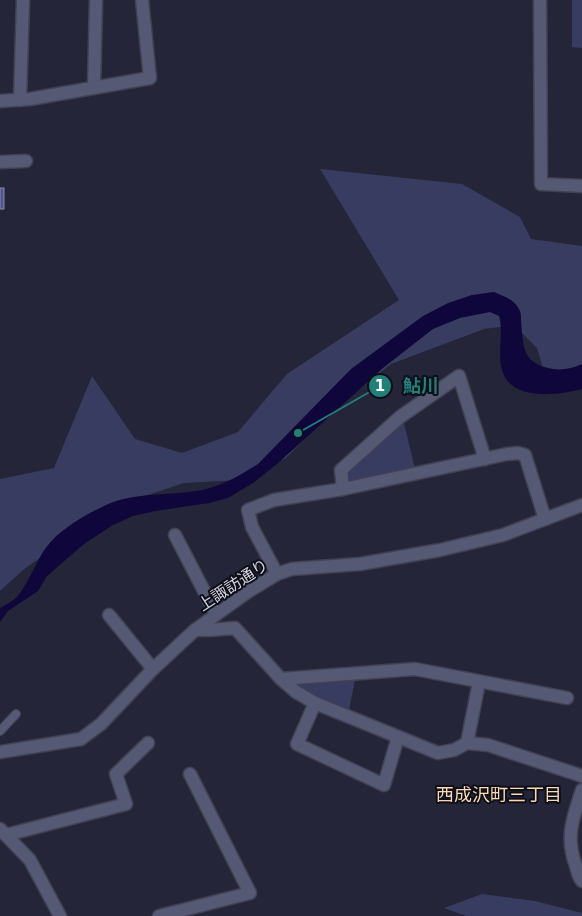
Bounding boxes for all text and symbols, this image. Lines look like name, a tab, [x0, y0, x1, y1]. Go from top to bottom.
callout: 鮎川	[368, 369, 449, 402]
text: 鮎川	[403, 375, 439, 396]
text: 1	[375, 377, 385, 395]
street label: 上諏訪通り	[194, 555, 272, 615]
district label: 西成沢町三丁目	[436, 784, 562, 805]

